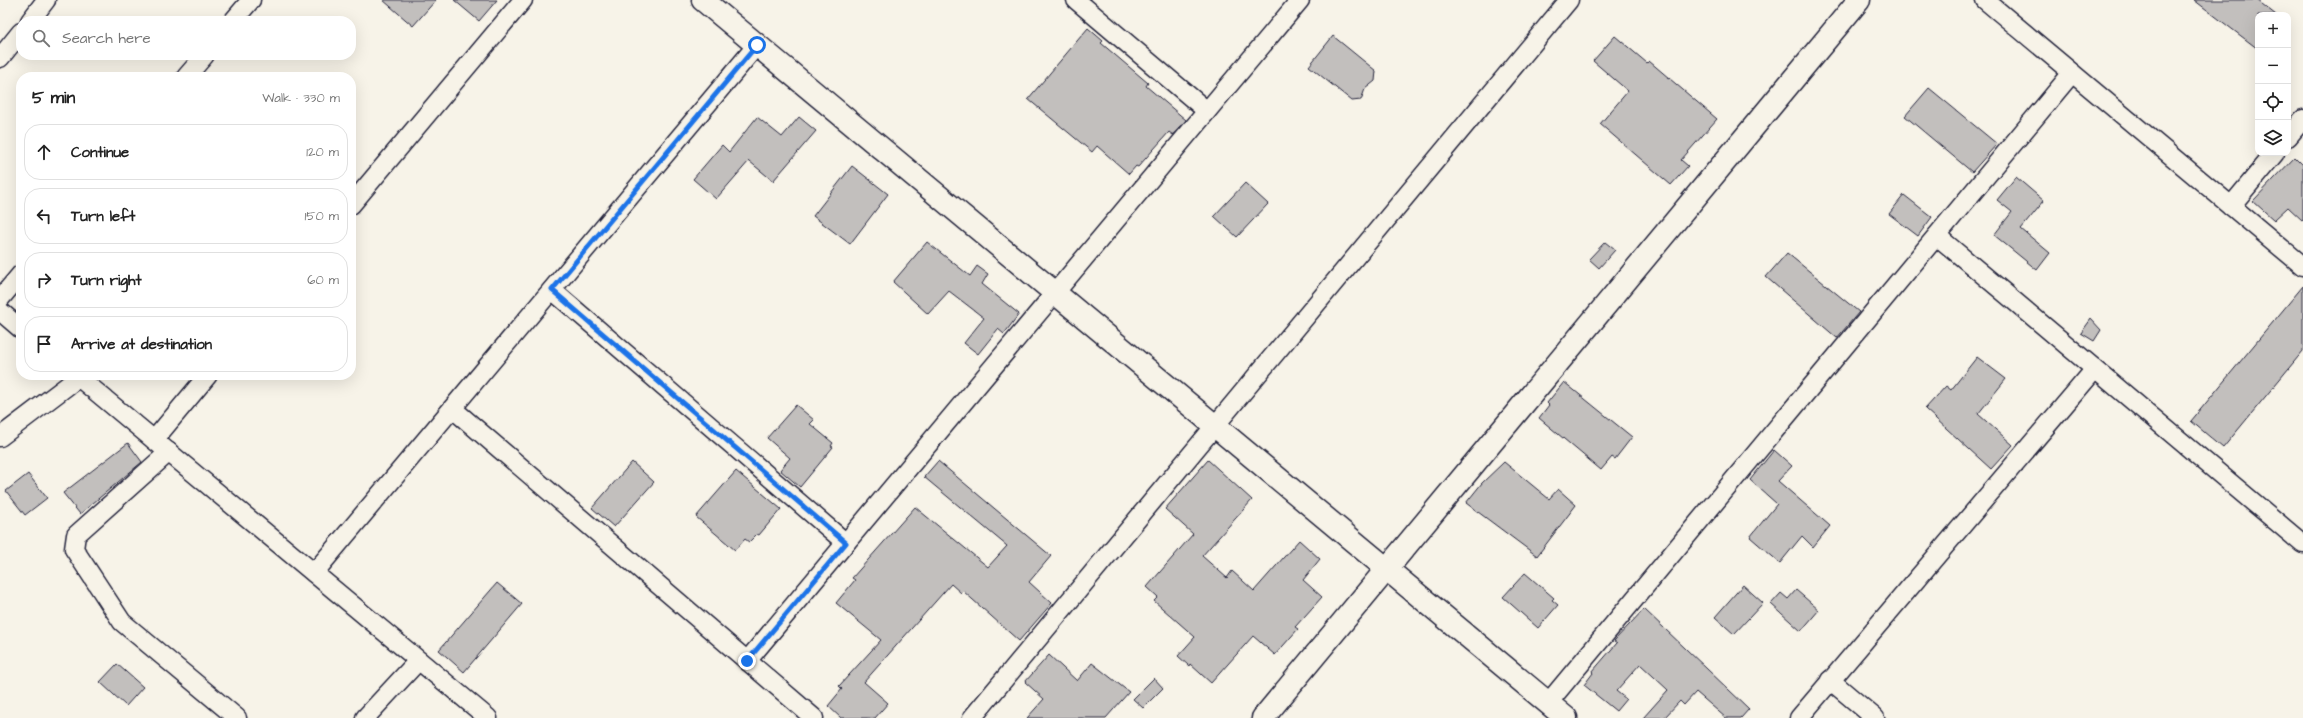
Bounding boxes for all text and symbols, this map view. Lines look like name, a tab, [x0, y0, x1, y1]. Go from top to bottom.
map controls	[2255, 12, 2291, 156]
button: +	[2255, 12, 2291, 48]
search box	[16, 16, 356, 60]
icon: search	[30, 27, 52, 49]
text: Search here	[62, 28, 151, 49]
route start	[748, 36, 766, 54]
button: −	[2255, 48, 2291, 84]
button: locate	[2255, 84, 2291, 120]
text: 5 min	[32, 86, 75, 110]
text: Walk · 330 m	[262, 89, 340, 107]
button: layers	[2255, 120, 2291, 156]
icon: ahead	[33, 141, 55, 163]
text: Continue	[71, 142, 129, 163]
text: 120 m	[306, 143, 339, 161]
icon: left	[33, 205, 55, 227]
text: Turn left	[71, 206, 135, 227]
text: 150 m	[305, 207, 339, 225]
icon: right	[33, 269, 55, 291]
text: Turn right	[71, 270, 142, 291]
text: 60 m	[307, 271, 339, 289]
icon: arrive	[33, 333, 55, 355]
text: Arrive at destination	[71, 334, 212, 355]
route end	[738, 652, 756, 670]

